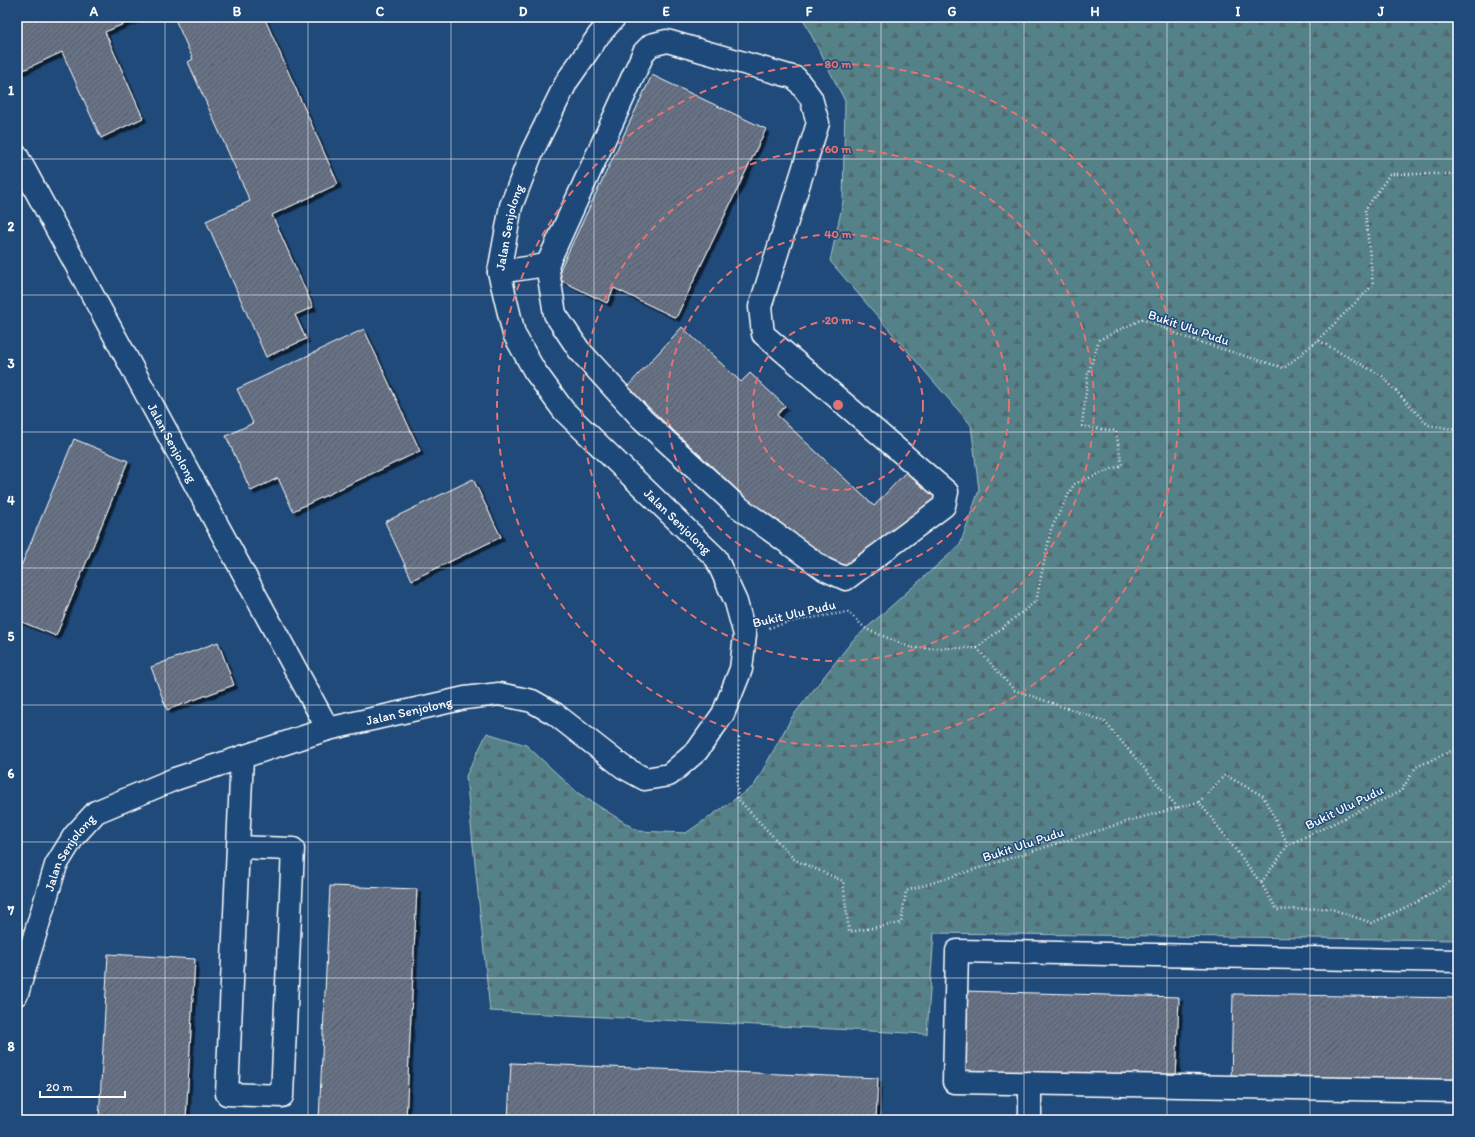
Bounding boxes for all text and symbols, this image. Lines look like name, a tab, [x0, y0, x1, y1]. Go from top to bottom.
text: A	[89, 4, 99, 19]
text: B	[233, 4, 242, 19]
text: C	[376, 4, 385, 19]
text: D	[519, 4, 528, 19]
text: E	[662, 4, 670, 19]
text: F	[806, 4, 813, 19]
text: G	[948, 4, 957, 19]
text: H	[1091, 4, 1100, 19]
text: I	[1236, 4, 1241, 19]
text: J	[1377, 4, 1385, 19]
text: 80 m	[825, 57, 852, 71]
text: 1	[8, 83, 14, 98]
text: 60 m	[825, 142, 852, 156]
street label: Jalan Senjolong	[492, 182, 527, 272]
text: 2	[8, 219, 15, 234]
text: 40 m	[824, 227, 853, 241]
street label: Bukit Ulu Pudu	[1146, 307, 1231, 348]
text: 20 m	[825, 313, 852, 327]
text: 3	[7, 356, 15, 371]
centre of rings	[831, 398, 845, 412]
street label: Jalan Senjolong	[144, 401, 200, 485]
street label: Jalan Senjolong	[641, 485, 715, 558]
text: 4	[7, 493, 15, 508]
street label: Bukit Ulu Pudu	[751, 597, 837, 630]
text: 5	[8, 629, 15, 644]
street label: Jalan Senjolong	[364, 694, 454, 728]
text: 6	[8, 766, 15, 781]
street label: Bukit Ulu Pudu	[1303, 782, 1386, 833]
street label: Jalan Senjolong	[42, 811, 98, 893]
street label: Bukit Ulu Pudu	[981, 824, 1066, 865]
text: 7	[7, 903, 15, 918]
text: 8	[7, 1039, 15, 1054]
scale bar	[40, 1073, 125, 1099]
text: 20 m	[46, 1080, 73, 1094]

